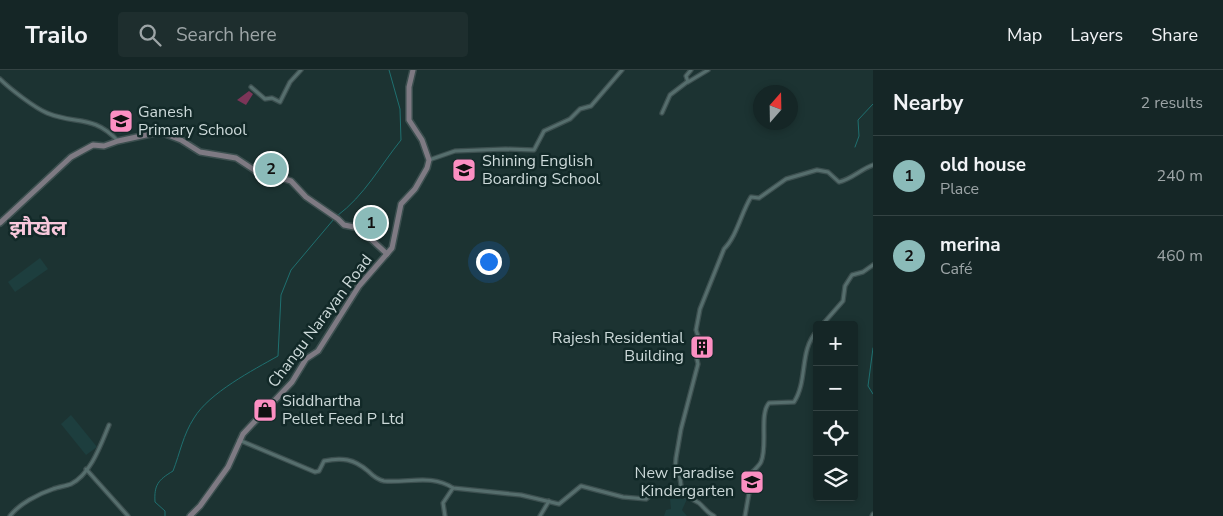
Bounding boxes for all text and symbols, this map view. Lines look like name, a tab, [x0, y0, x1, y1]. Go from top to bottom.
search box	[118, 12, 468, 57]
text: Trailo	[25, 19, 88, 51]
icon: search	[136, 21, 164, 49]
text: Search here	[176, 22, 277, 48]
text: Map	[1007, 23, 1042, 47]
text: Layers	[1070, 23, 1123, 47]
text: Share	[1151, 23, 1198, 47]
north arrow	[753, 85, 798, 130]
text: Nearby	[893, 89, 963, 117]
text: 2 results	[1141, 92, 1203, 114]
place label: Ganesh Primary School	[138, 101, 247, 141]
school or university icon: Ganesh Primary School	[108, 108, 134, 134]
pin: 2	[255, 150, 287, 188]
place label: Shining English Boarding School	[482, 150, 601, 190]
text: old house	[940, 152, 1026, 178]
school or university icon: Shining English Boarding School	[451, 157, 477, 183]
text: 1	[904, 165, 914, 187]
text: 240 m	[1156, 165, 1203, 187]
text: Place	[940, 178, 979, 200]
pin: 1	[355, 204, 387, 242]
district label: झौखेल	[9, 214, 67, 242]
text: merina	[940, 232, 1001, 258]
text: 2	[904, 245, 914, 267]
text: 460 m	[1156, 245, 1203, 267]
your location	[476, 249, 502, 275]
street label: Changu Narayan Road	[263, 250, 377, 392]
text: Café	[940, 258, 973, 280]
map controls	[813, 321, 858, 501]
button: +	[813, 321, 858, 366]
place label: Rajesh Residential Building	[552, 327, 684, 367]
building icon: Rajesh Residential Building	[689, 334, 715, 360]
button: −	[813, 366, 858, 411]
place label: Siddhartha Pellet Feed P Ltd	[282, 390, 404, 430]
shop icon: Siddhartha Pellet Feed P Ltd	[252, 397, 278, 423]
button: locate	[813, 411, 858, 456]
button: layers	[813, 456, 858, 501]
place label: New Paradise Kindergarten	[635, 462, 734, 502]
school or university icon: New Paradise Kindergarten	[739, 469, 765, 495]

